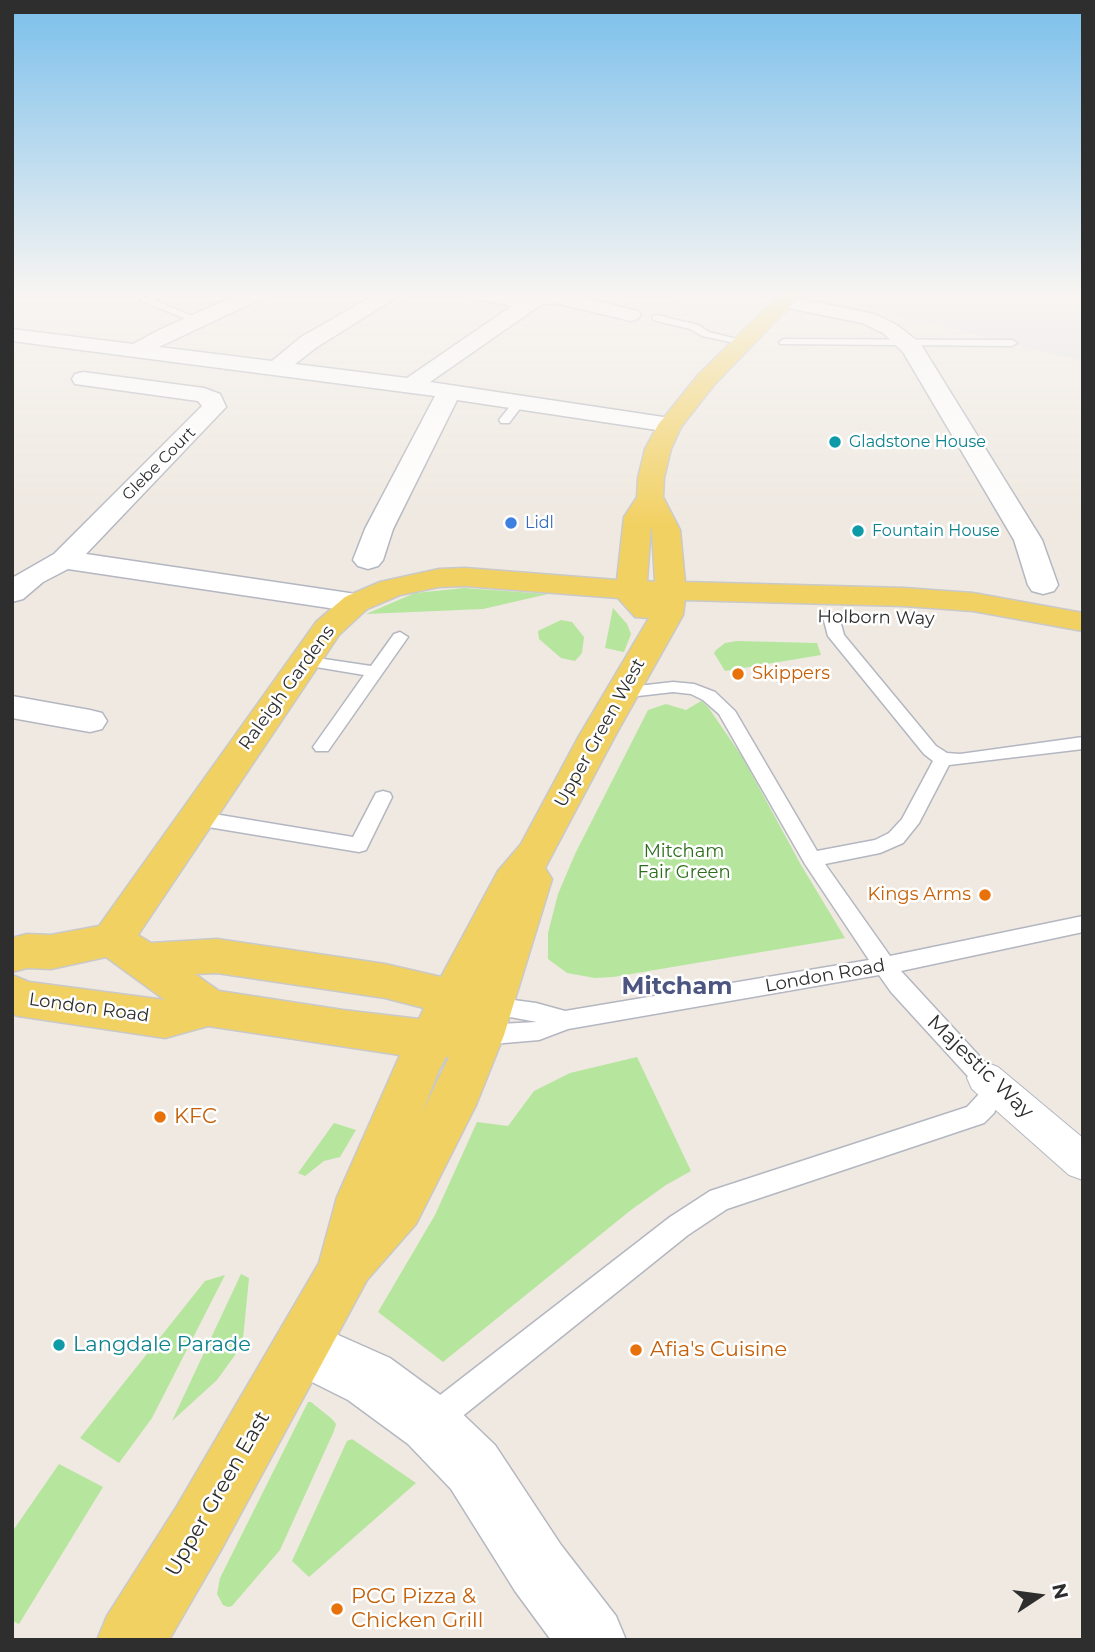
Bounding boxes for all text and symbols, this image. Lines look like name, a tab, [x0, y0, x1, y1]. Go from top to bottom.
street label: Glebe Court	[118, 423, 200, 505]
place label: Gladstone House	[849, 432, 986, 452]
marker: Gladstone House	[827, 434, 843, 450]
place label: Lidl	[525, 513, 554, 533]
marker: Lidl	[503, 515, 519, 531]
place label: Fountain House	[872, 521, 1000, 541]
marker: Fountain House	[850, 523, 866, 539]
street label: Holborn Way	[817, 606, 935, 630]
street label: Raleigh Gardens	[235, 621, 339, 755]
street label: Upper Green West	[550, 655, 650, 811]
place label: Skippers	[752, 663, 830, 685]
marker: Skippers	[730, 666, 746, 682]
park label: Mitcham Fair Green	[637, 841, 731, 884]
place label: Kings Arms	[867, 884, 971, 906]
marker: Kings Arms	[977, 887, 993, 903]
street label: London Road	[763, 955, 887, 997]
district label: Mitcham	[622, 973, 732, 1001]
street label: London Road	[27, 989, 151, 1027]
street label: Majestic Way	[922, 1010, 1038, 1124]
place label: KFC	[174, 1104, 217, 1130]
marker: KFC	[152, 1109, 168, 1125]
place label: Langdale Parade	[73, 1332, 251, 1358]
marker: Langdale Parade	[51, 1337, 67, 1353]
place label: Afia's Cuisine	[650, 1337, 787, 1363]
marker: Afia's Cuisine	[628, 1342, 644, 1358]
street label: Upper Green East	[161, 1407, 275, 1581]
north arrow	[1004, 1561, 1074, 1631]
text: N	[1047, 1581, 1073, 1601]
place label: PCG Pizza & Chicken Grill	[351, 1584, 483, 1634]
marker: PCG Pizza & Chicken Grill	[329, 1601, 345, 1617]

